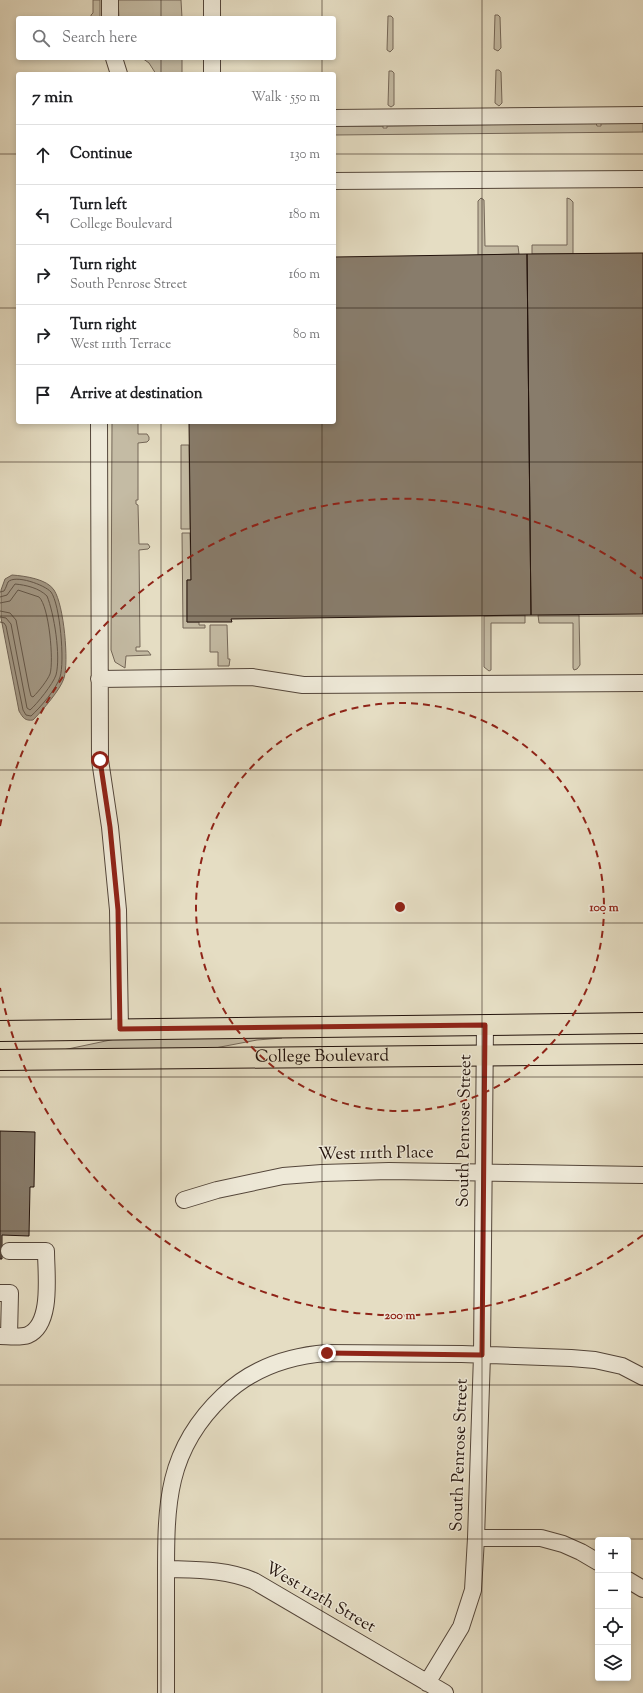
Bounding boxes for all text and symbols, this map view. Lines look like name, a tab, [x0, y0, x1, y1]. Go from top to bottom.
search box	[16, 16, 336, 60]
icon: search	[30, 27, 52, 49]
text: Search here	[62, 28, 137, 49]
text: 7 min	[32, 86, 73, 110]
text: Walk · 550 m	[251, 89, 320, 107]
icon: ahead	[32, 144, 54, 166]
text: Continue	[70, 144, 132, 165]
text: 130 m	[290, 146, 320, 164]
text: Turn left	[70, 195, 127, 216]
icon: left	[32, 204, 54, 226]
text: 180 m	[289, 206, 320, 224]
text: College Boulevard	[70, 216, 172, 234]
text: Turn right	[70, 255, 136, 276]
icon: right	[32, 264, 54, 286]
text: 160 m	[289, 266, 320, 284]
text: South Penrose Street	[70, 276, 187, 294]
text: Turn right	[70, 315, 136, 336]
icon: right	[32, 324, 54, 346]
text: 80 m	[293, 326, 320, 344]
text: West 111th Terrace	[70, 336, 171, 354]
icon: arrive	[32, 384, 54, 406]
text: Arrive at destination	[70, 384, 203, 405]
route start	[91, 751, 109, 769]
text: 100 m	[588, 899, 619, 917]
centre of rings	[393, 900, 407, 914]
street label: College Boulevard	[255, 1044, 390, 1070]
street label: South Penrose Street	[452, 1054, 478, 1208]
street label: West 111th Place	[318, 1141, 434, 1167]
text: 200 m	[385, 1307, 415, 1325]
route end	[318, 1344, 336, 1362]
street label: South Penrose Street	[445, 1378, 475, 1532]
map controls	[595, 1537, 631, 1681]
button: +	[595, 1537, 631, 1573]
street label: West 112th Street	[260, 1557, 380, 1639]
button: −	[595, 1573, 631, 1609]
button: locate	[595, 1609, 631, 1645]
button: layers	[595, 1645, 631, 1681]

